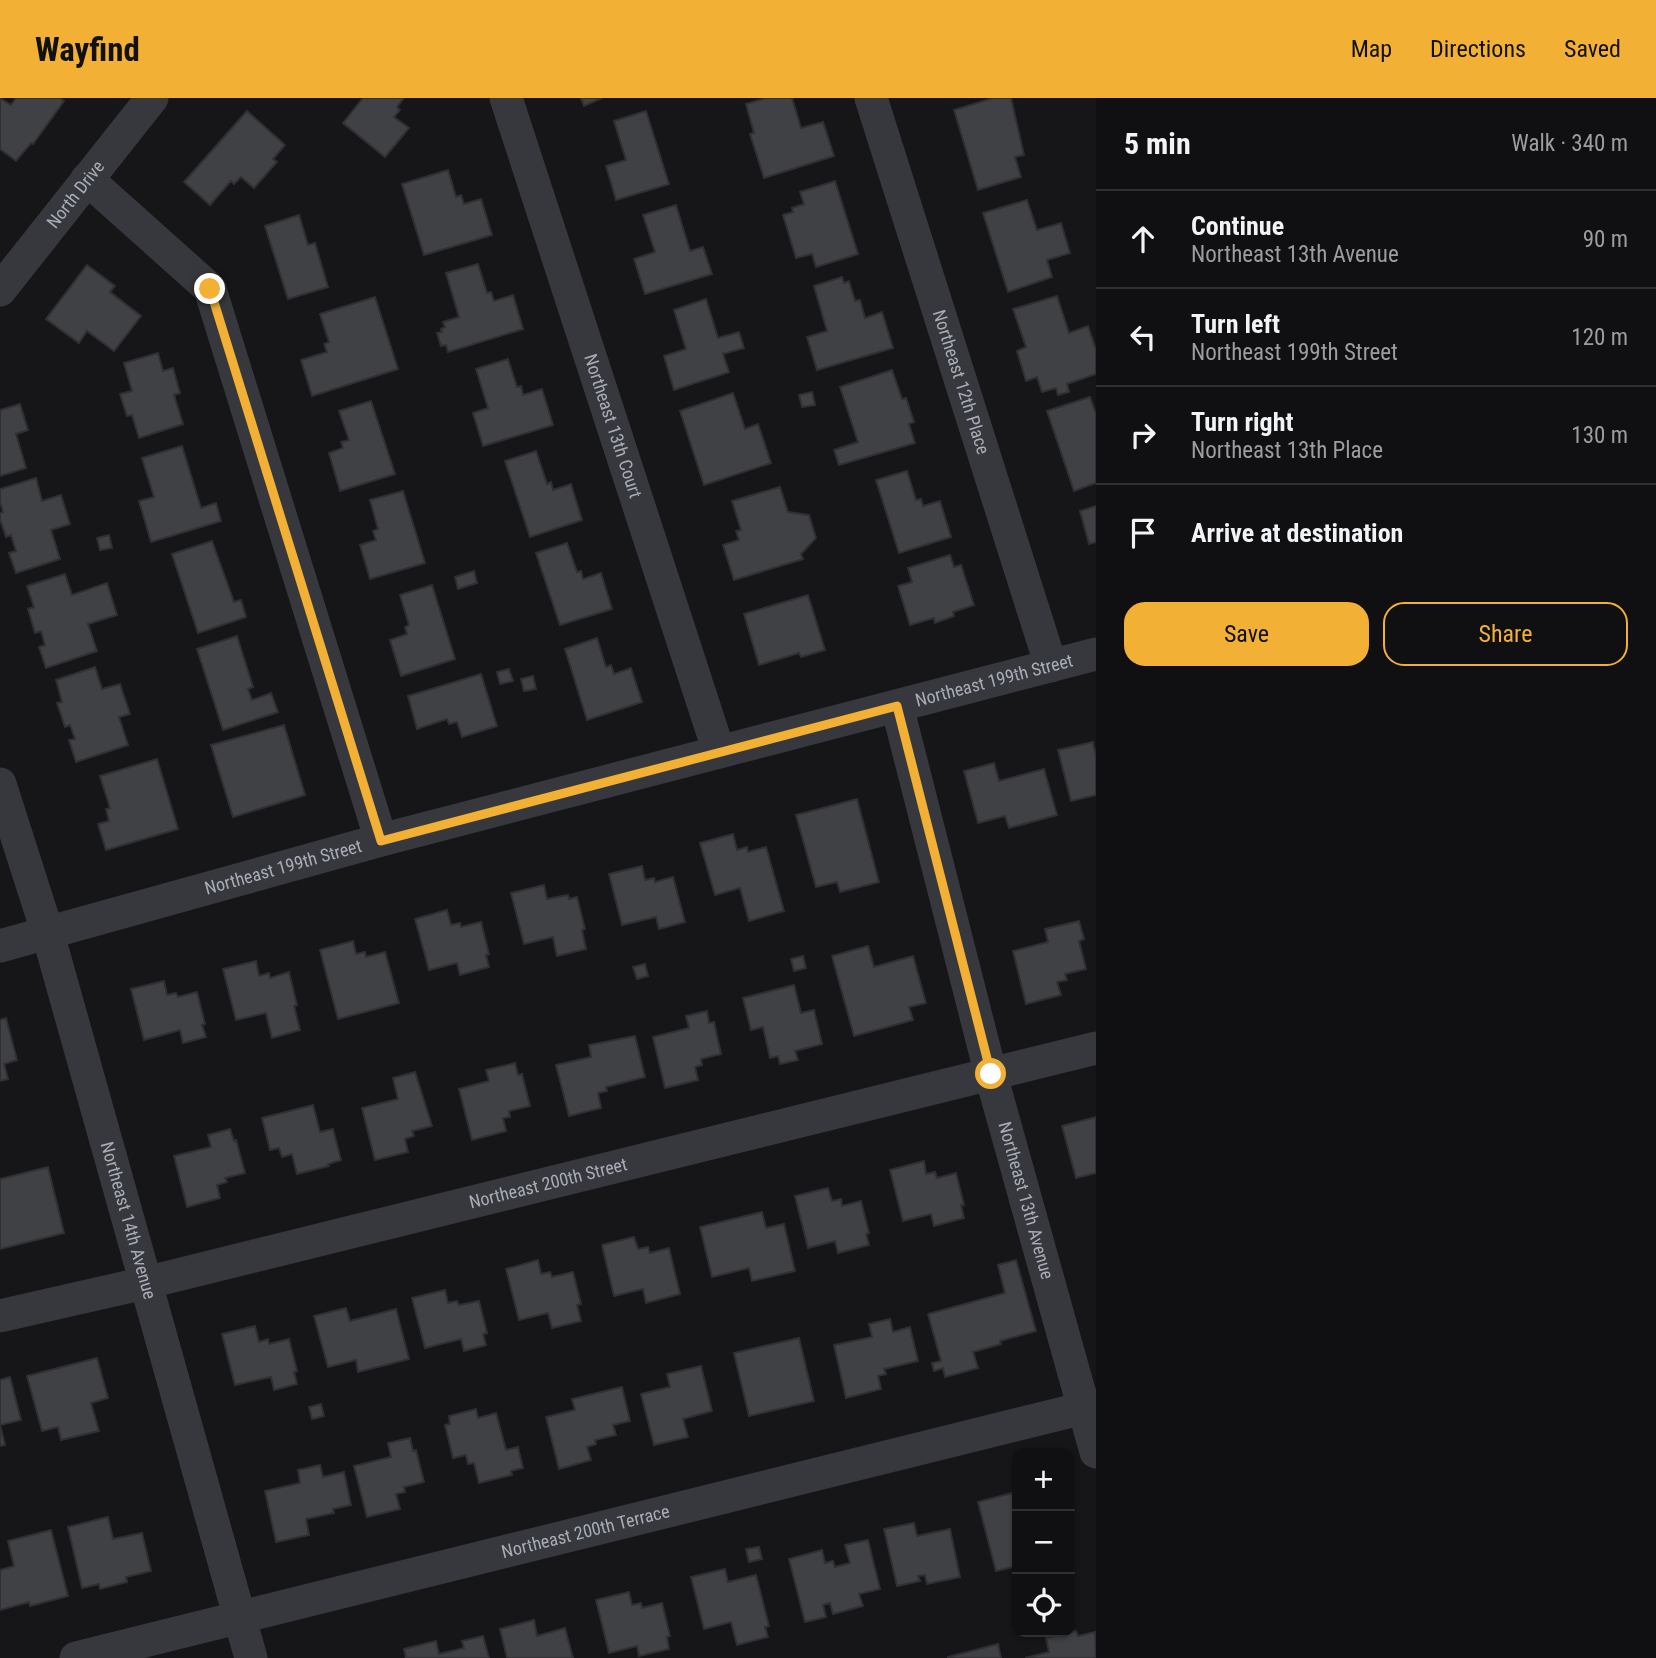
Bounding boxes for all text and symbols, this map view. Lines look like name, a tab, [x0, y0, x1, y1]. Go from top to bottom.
text: Wayfind	[35, 30, 140, 69]
text: Map	[1351, 35, 1392, 63]
text: Directions	[1430, 35, 1526, 63]
text: Saved	[1564, 35, 1621, 63]
text: 5 min	[1124, 126, 1191, 161]
text: Walk · 340 m	[1511, 130, 1628, 157]
street label: North Drive	[42, 156, 108, 232]
text: Continue	[1191, 211, 1284, 241]
icon: ahead	[1124, 220, 1162, 258]
text: 90 m	[1583, 226, 1628, 253]
text: Northeast 13th Avenue	[1191, 241, 1399, 268]
route end	[194, 273, 225, 304]
street label: Northeast 12th Place	[929, 307, 994, 457]
text: Turn left	[1191, 309, 1280, 339]
icon: left	[1124, 318, 1162, 356]
text: 120 m	[1571, 324, 1628, 351]
text: Northeast 199th Street	[1191, 339, 1398, 366]
street label: Northeast 13th Court	[580, 351, 647, 501]
text: Turn right	[1191, 407, 1293, 437]
icon: right	[1124, 416, 1162, 454]
text: 130 m	[1571, 422, 1628, 449]
text: Northeast 13th Place	[1191, 437, 1383, 464]
icon: arrive	[1124, 514, 1162, 552]
text: Arrive at destination	[1191, 518, 1403, 548]
button: Save	[1124, 602, 1369, 666]
button: Share	[1383, 602, 1628, 666]
street label: Northeast 199th Street	[913, 649, 1075, 711]
street label: Northeast 199th Street	[202, 835, 364, 899]
route start	[975, 1058, 1006, 1089]
street label: Northeast 13th Avenue	[994, 1119, 1058, 1282]
street label: Northeast 14th Avenue	[97, 1139, 161, 1301]
street label: Northeast 200th Street	[467, 1153, 629, 1213]
map controls	[1012, 1448, 1075, 1637]
button: +	[1012, 1448, 1075, 1511]
street label: Northeast 200th Terrace	[499, 1500, 672, 1562]
button: −	[1012, 1511, 1075, 1574]
button: locate	[1012, 1574, 1075, 1637]

